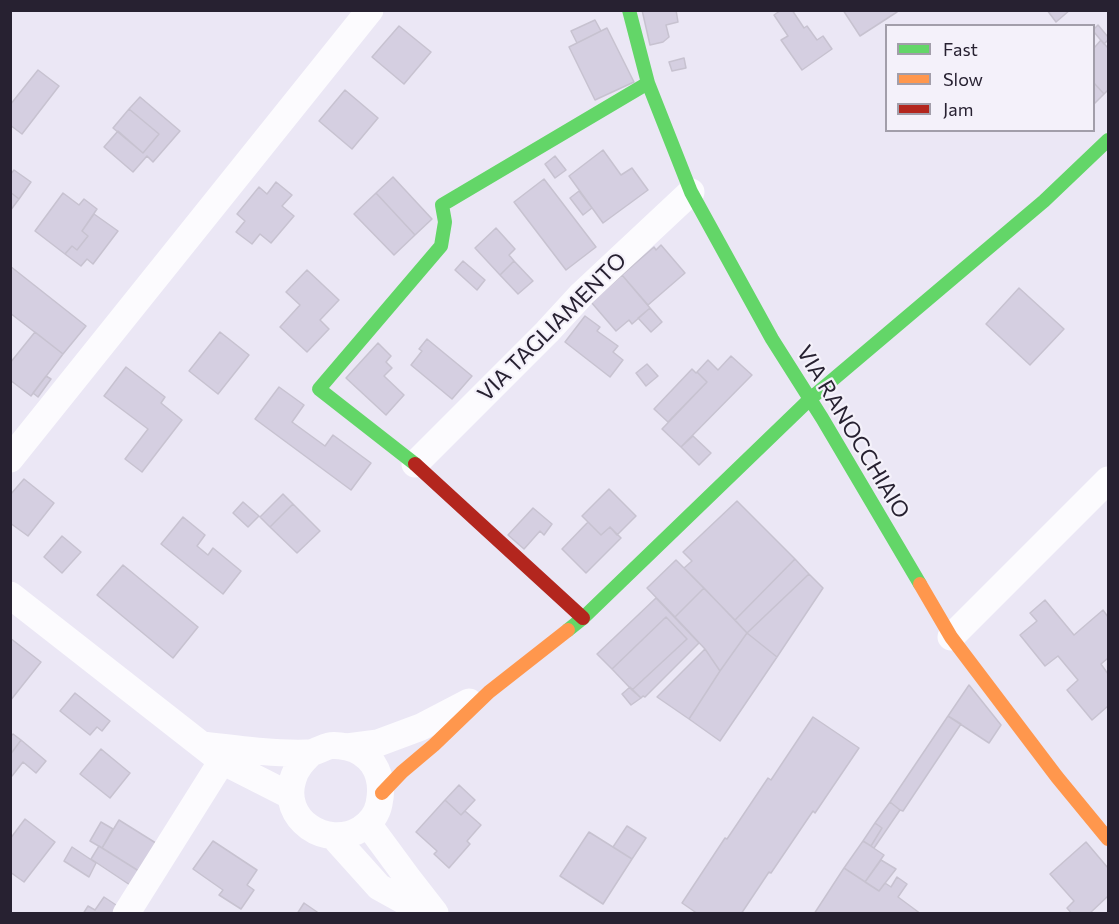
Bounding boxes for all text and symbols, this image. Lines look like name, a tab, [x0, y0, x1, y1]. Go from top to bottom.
legend	[885, 24, 1095, 132]
text: Fast	[943, 38, 978, 60]
text: Slow	[943, 68, 983, 90]
text: Jam	[943, 98, 973, 120]
street label: VIA TAGLIAMENTO	[472, 247, 632, 407]
street label: VIA RANOCCHIAIO	[791, 341, 915, 523]

